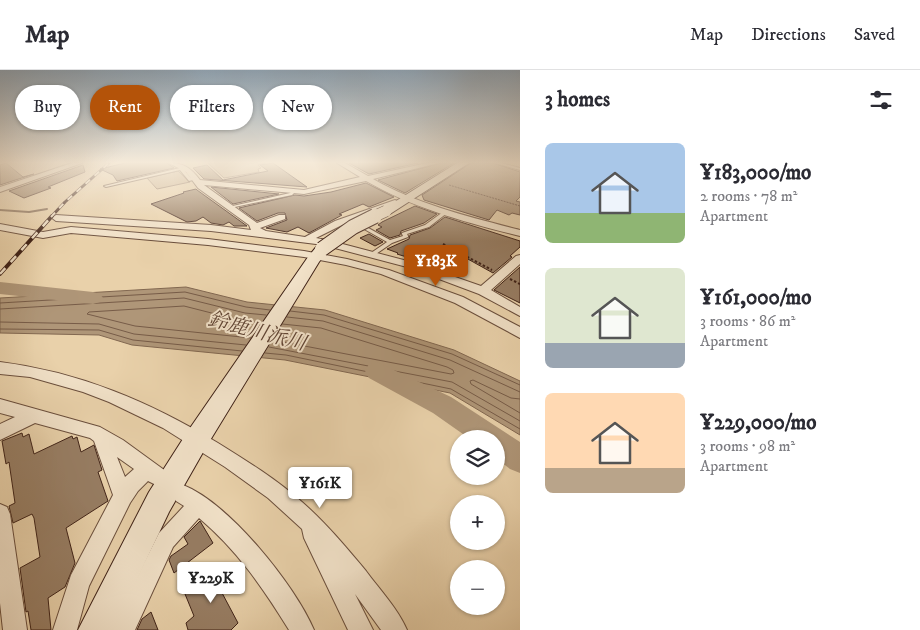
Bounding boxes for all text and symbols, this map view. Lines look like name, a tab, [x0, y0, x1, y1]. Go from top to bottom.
text: Map	[25, 20, 69, 50]
text: Map	[690, 24, 723, 46]
text: Directions	[751, 24, 826, 46]
text: Saved	[854, 24, 895, 46]
chip: Buy	[15, 85, 80, 130]
chip: Rent	[90, 85, 160, 130]
chip: Filters	[170, 85, 253, 130]
chip: New	[263, 85, 332, 130]
icon: filters	[867, 86, 895, 114]
text: 3 homes	[545, 87, 610, 113]
text: ¥183,000/mo	[700, 160, 811, 186]
icon: home	[585, 163, 645, 223]
text: 2 rooms · 78 m²	[700, 186, 797, 206]
text: Apartment	[700, 206, 768, 226]
pin: ¥183K	[401, 244, 471, 287]
text: ¥183K	[415, 251, 457, 271]
text: ¥161,000/mo	[700, 285, 811, 311]
icon: home	[585, 288, 645, 348]
water label: 鈴鹿川派川	[205, 307, 310, 358]
text: 3 rooms · 86 m²	[700, 311, 795, 331]
text: Apartment	[700, 331, 768, 351]
text: ¥229,000/mo	[700, 410, 816, 436]
icon: home	[585, 413, 645, 473]
map controls	[450, 430, 505, 615]
button: layers	[450, 430, 505, 485]
text: 3 rooms · 98 m²	[700, 436, 795, 456]
text: Apartment	[700, 456, 768, 476]
pin: ¥161K	[285, 466, 355, 509]
text: ¥161K	[299, 473, 341, 493]
button: +	[450, 495, 505, 550]
button: −	[450, 560, 505, 615]
pin: ¥229K	[176, 562, 246, 604]
text: ¥229K	[188, 568, 234, 588]

